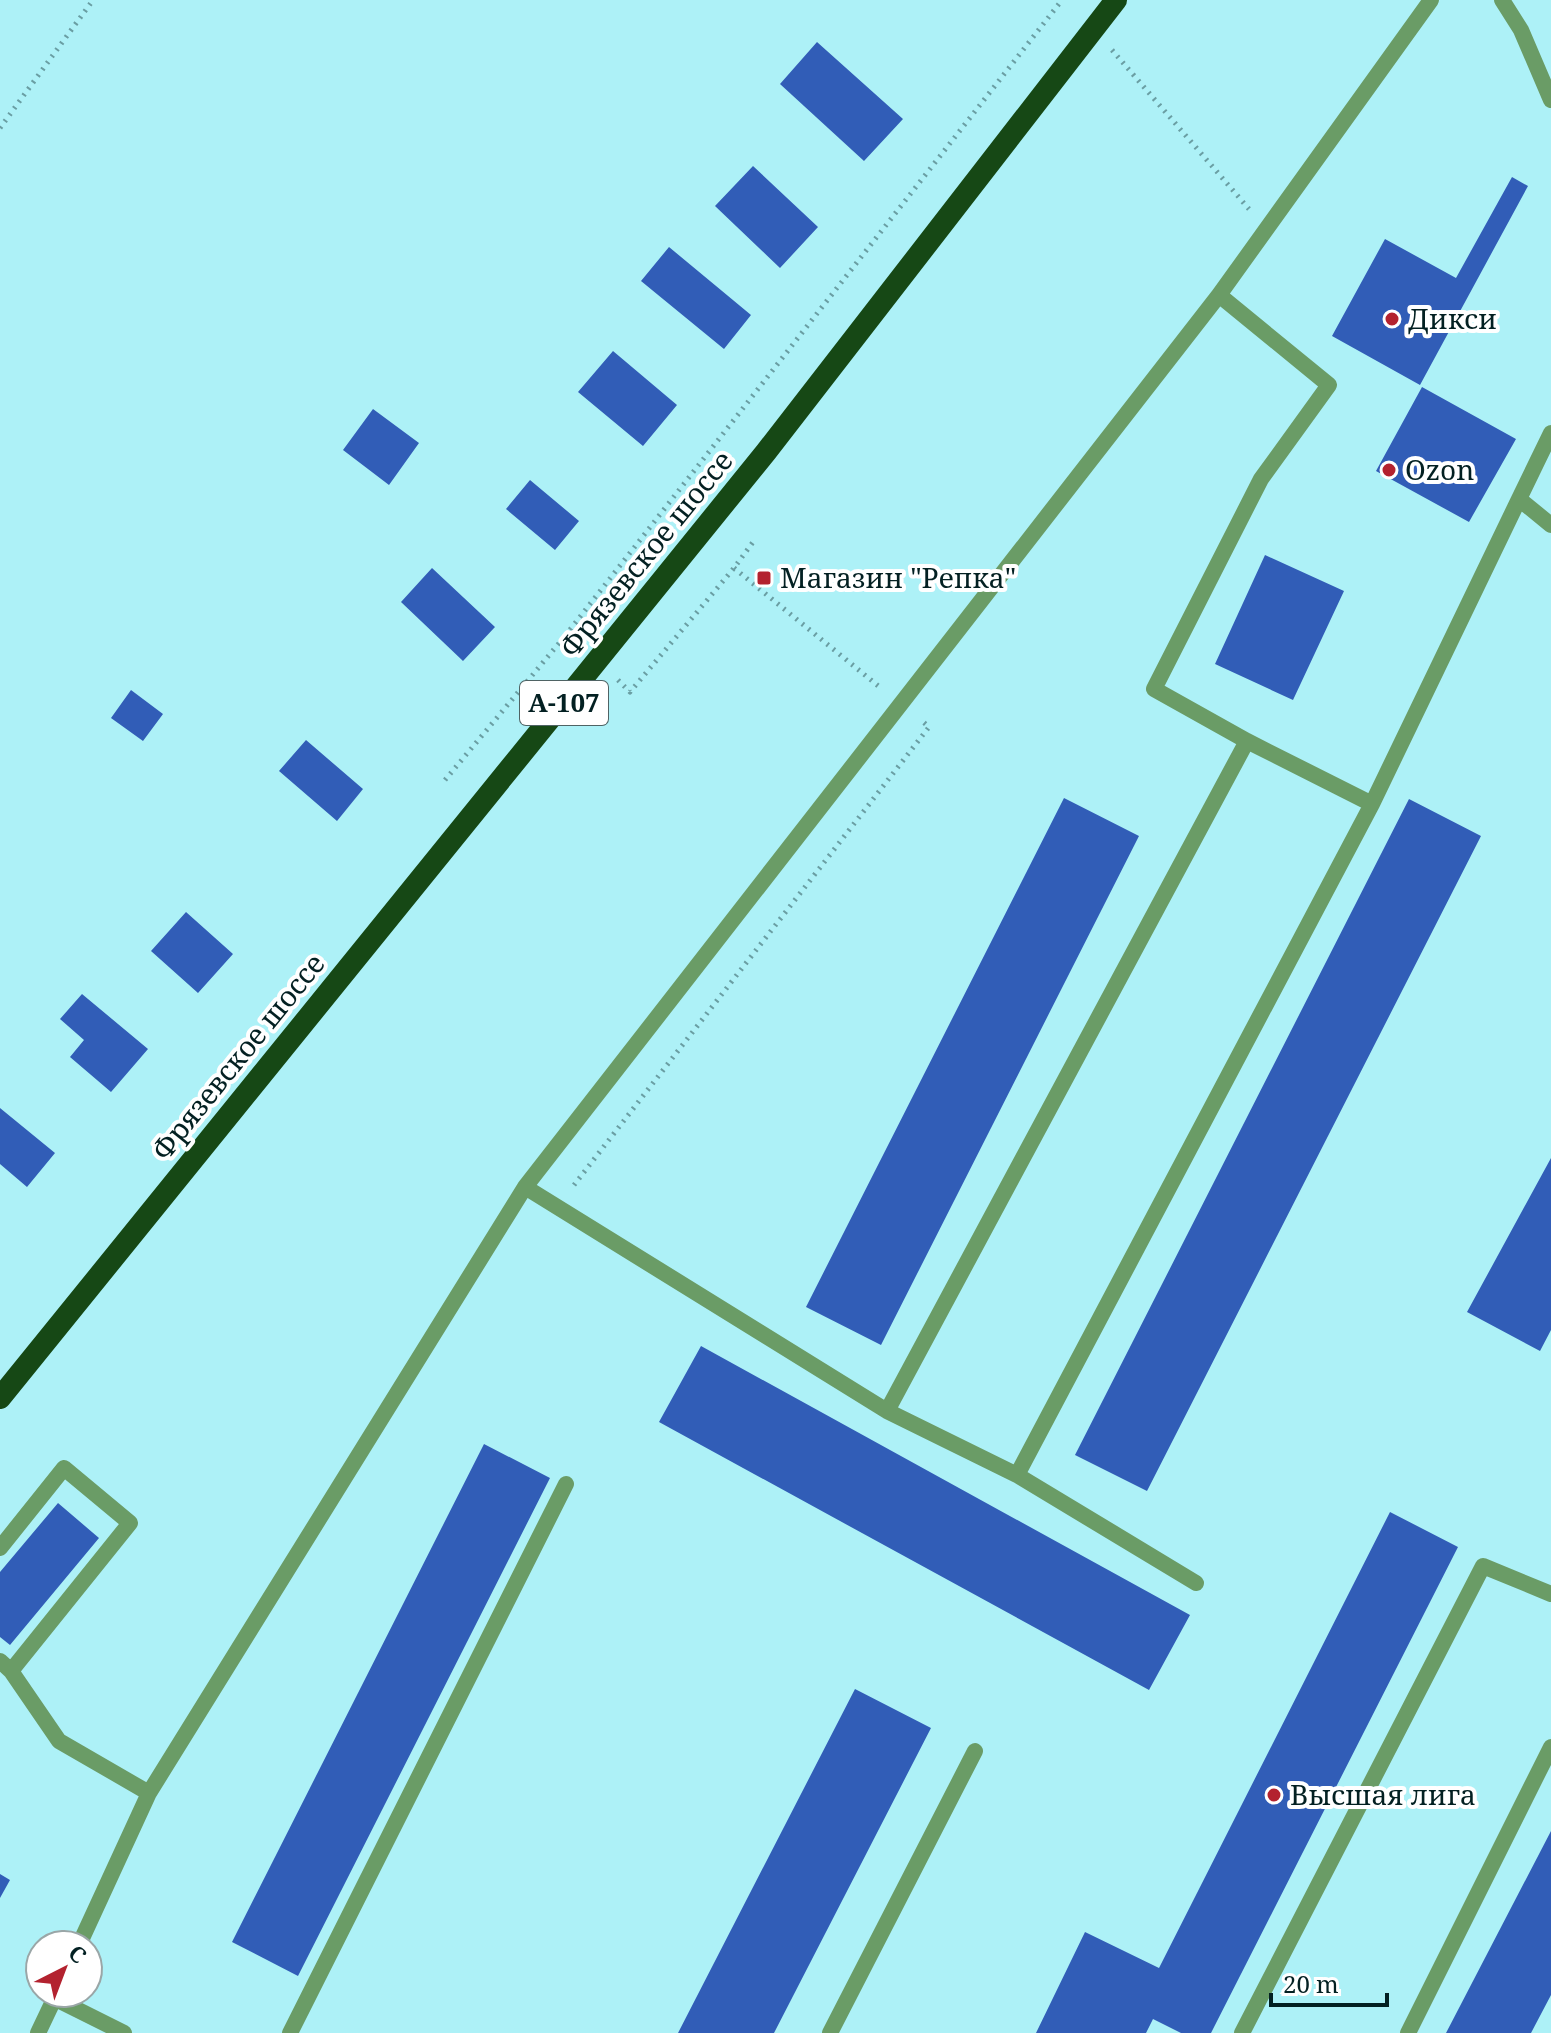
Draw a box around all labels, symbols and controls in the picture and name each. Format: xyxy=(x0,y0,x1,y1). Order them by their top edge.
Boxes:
place label: Дикси xyxy=(1408,299,1497,337)
marker: Дикси xyxy=(1383,310,1401,328)
street label: Фрязевское шоссе xyxy=(550,442,740,665)
place label: Ozon xyxy=(1405,450,1474,488)
marker: Ozon xyxy=(1380,461,1398,479)
place label: Магазин "Репка" xyxy=(780,558,1016,596)
marker: Магазин "Репка" xyxy=(755,569,773,587)
road number: А-107 xyxy=(520,681,608,725)
street label: Фрязевское шоссе xyxy=(142,945,332,1168)
place label: Высшая лига xyxy=(1290,1775,1476,1813)
marker: Высшая лига xyxy=(1265,1786,1283,1804)
north arrow xyxy=(24,1929,104,2009)
text: С xyxy=(63,1937,93,1969)
scale bar xyxy=(1271,1957,1387,2007)
text: 20 m xyxy=(1283,1967,1339,2000)

